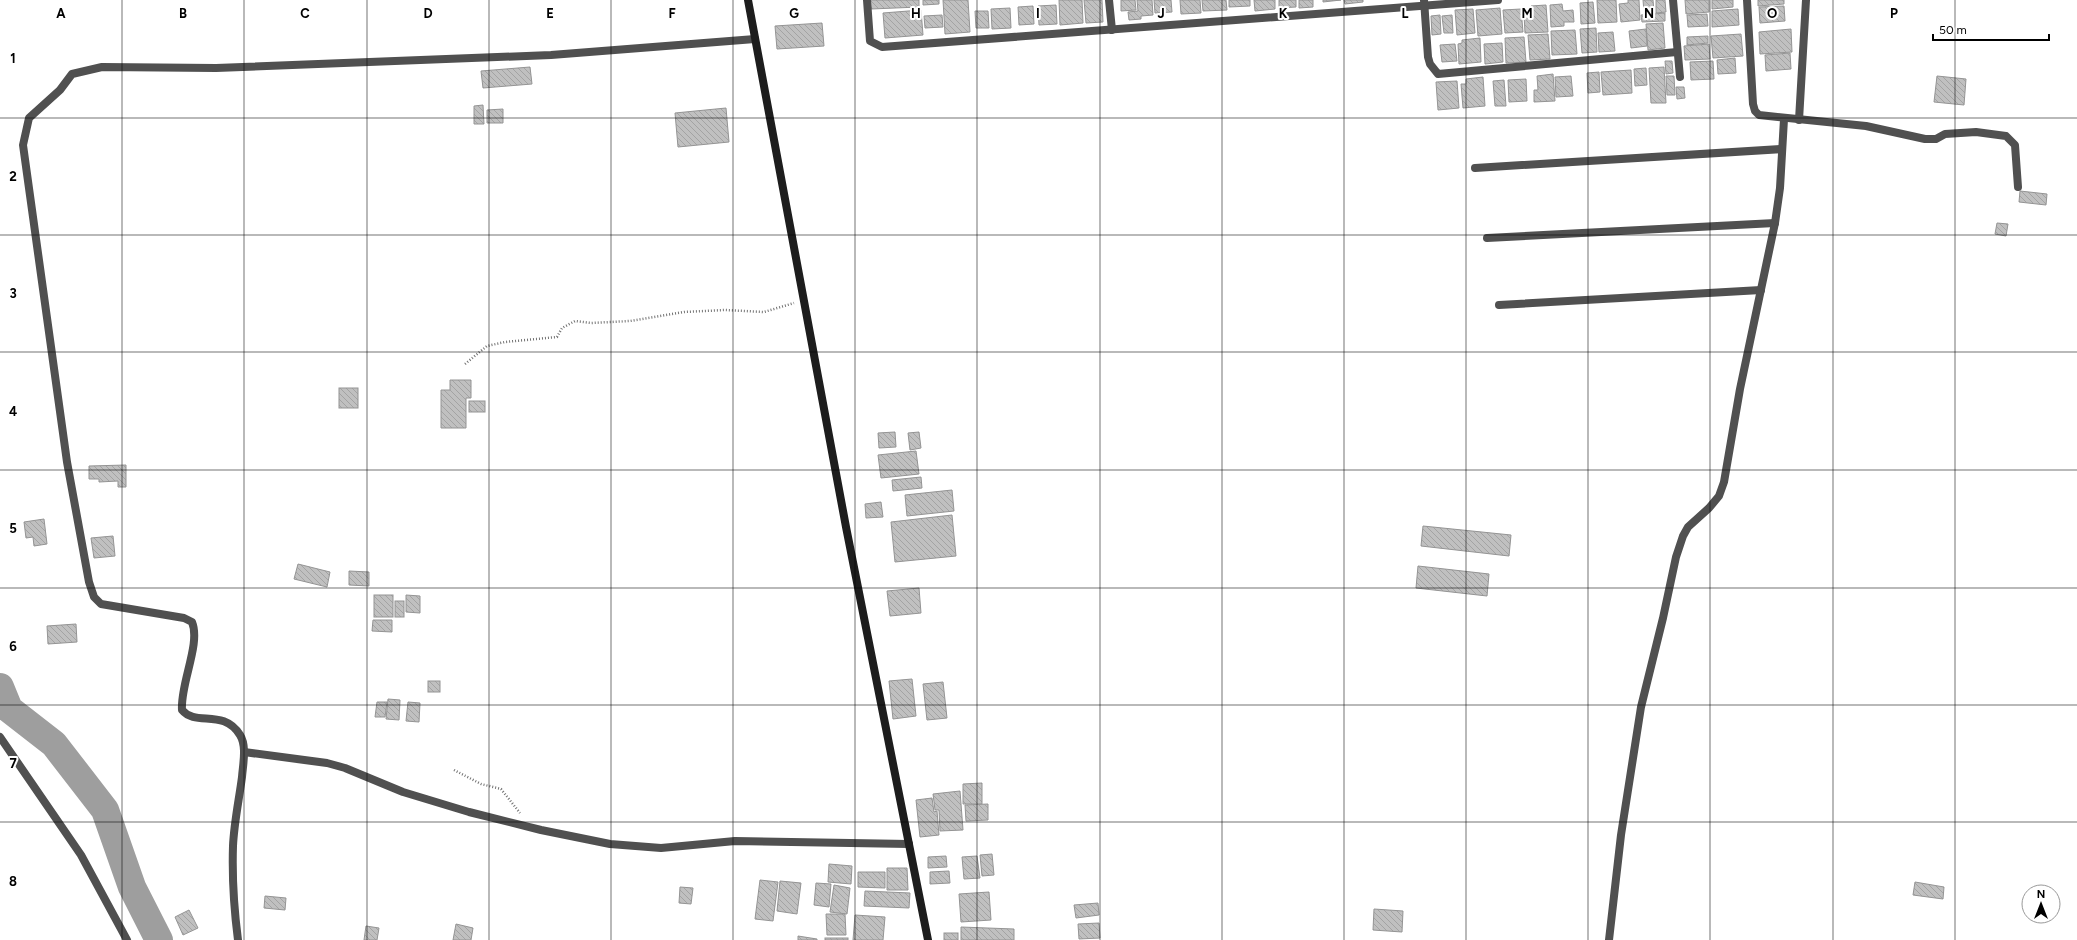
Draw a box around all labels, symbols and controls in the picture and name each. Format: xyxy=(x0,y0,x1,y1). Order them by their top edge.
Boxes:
text: A xyxy=(56,6,66,21)
text: B xyxy=(179,6,187,21)
text: C xyxy=(300,6,310,21)
text: D xyxy=(423,6,433,21)
text: E xyxy=(546,6,554,21)
text: F xyxy=(668,6,676,21)
text: G xyxy=(789,6,799,21)
text: H xyxy=(911,6,921,21)
text: I xyxy=(1036,6,1040,21)
text: J xyxy=(1157,6,1165,21)
text: K xyxy=(1279,6,1288,21)
text: L xyxy=(1402,6,1409,21)
text: M xyxy=(1521,6,1533,21)
text: N xyxy=(1644,6,1654,21)
text: O xyxy=(1767,6,1777,21)
text: P xyxy=(1890,6,1898,21)
scale bar xyxy=(1933,16,2049,42)
text: 50 m xyxy=(1939,23,1967,37)
text: 1 xyxy=(10,51,16,66)
text: 2 xyxy=(9,169,17,184)
text: 3 xyxy=(9,286,17,301)
text: 4 xyxy=(9,404,17,419)
text: 5 xyxy=(9,521,17,536)
text: 6 xyxy=(9,639,17,654)
text: 7 xyxy=(9,756,17,771)
text: 8 xyxy=(9,874,17,889)
north arrow xyxy=(2021,884,2061,924)
text: N xyxy=(2037,888,2045,901)

